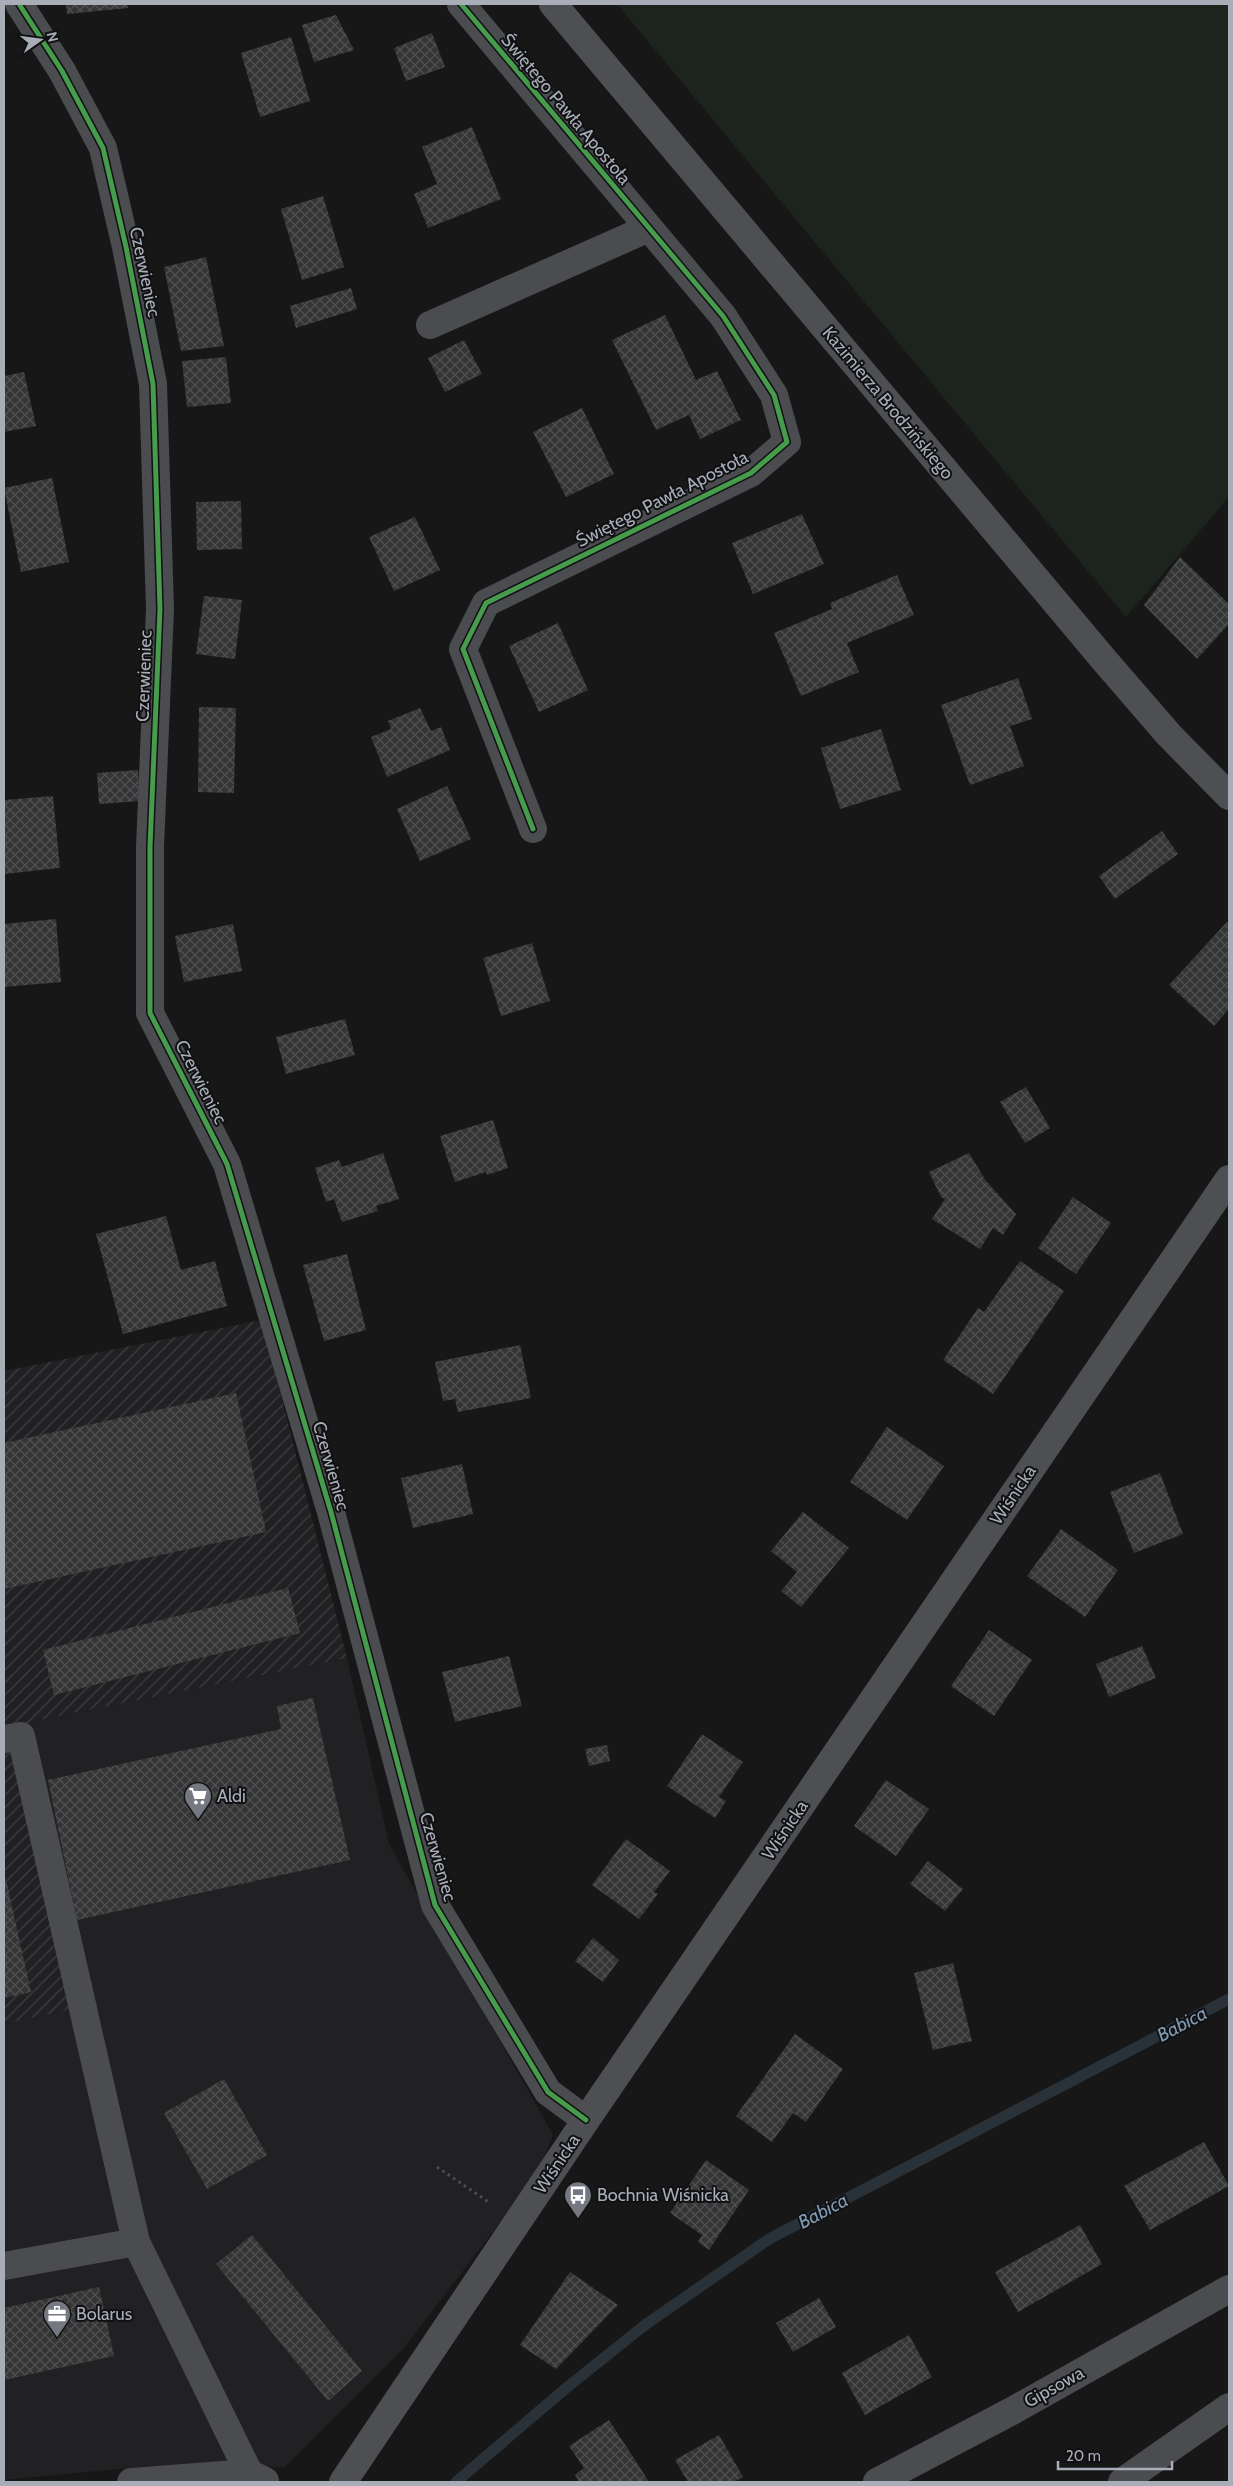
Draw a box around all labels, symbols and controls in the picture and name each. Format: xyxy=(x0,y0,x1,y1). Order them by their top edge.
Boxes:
north arrow xyxy=(15,15,65,65)
street label: Świętego Pawła Apostoła xyxy=(496,29,636,189)
text: N xyxy=(43,30,63,44)
street label: Czerwieniec xyxy=(125,225,165,319)
street label: Kazimierza Brodzińskiego xyxy=(818,322,958,484)
street label: Świętego Pawła Apostoła xyxy=(572,446,752,552)
street label: Czerwieniec xyxy=(131,630,157,722)
street label: Czerwieniec xyxy=(170,1036,232,1128)
street label: Czerwieniec xyxy=(308,1419,354,1513)
street label: Wiśnicka xyxy=(985,1461,1041,1529)
supermarket icon: Aldi xyxy=(183,1781,213,1820)
place label: Aldi xyxy=(217,1785,246,1807)
street label: Wiśnicka xyxy=(757,1796,813,1864)
street label: Czerwieniec xyxy=(415,1810,461,1904)
water label: Babica xyxy=(1153,2001,1211,2047)
street label: Wiśnicka xyxy=(529,2130,585,2198)
bus stop icon: Bochnia Wiśnicka xyxy=(563,2180,593,2219)
place label: Bochnia Wiśnicka xyxy=(597,2184,729,2206)
water label: Babica xyxy=(794,2188,852,2234)
office icon: Bolarus xyxy=(42,2299,72,2338)
place label: Bolarus xyxy=(76,2303,132,2325)
street label: Gipsowa xyxy=(1020,2362,1088,2412)
scale bar xyxy=(1058,2438,1172,2470)
text: 20 m xyxy=(1066,2447,1101,2465)

